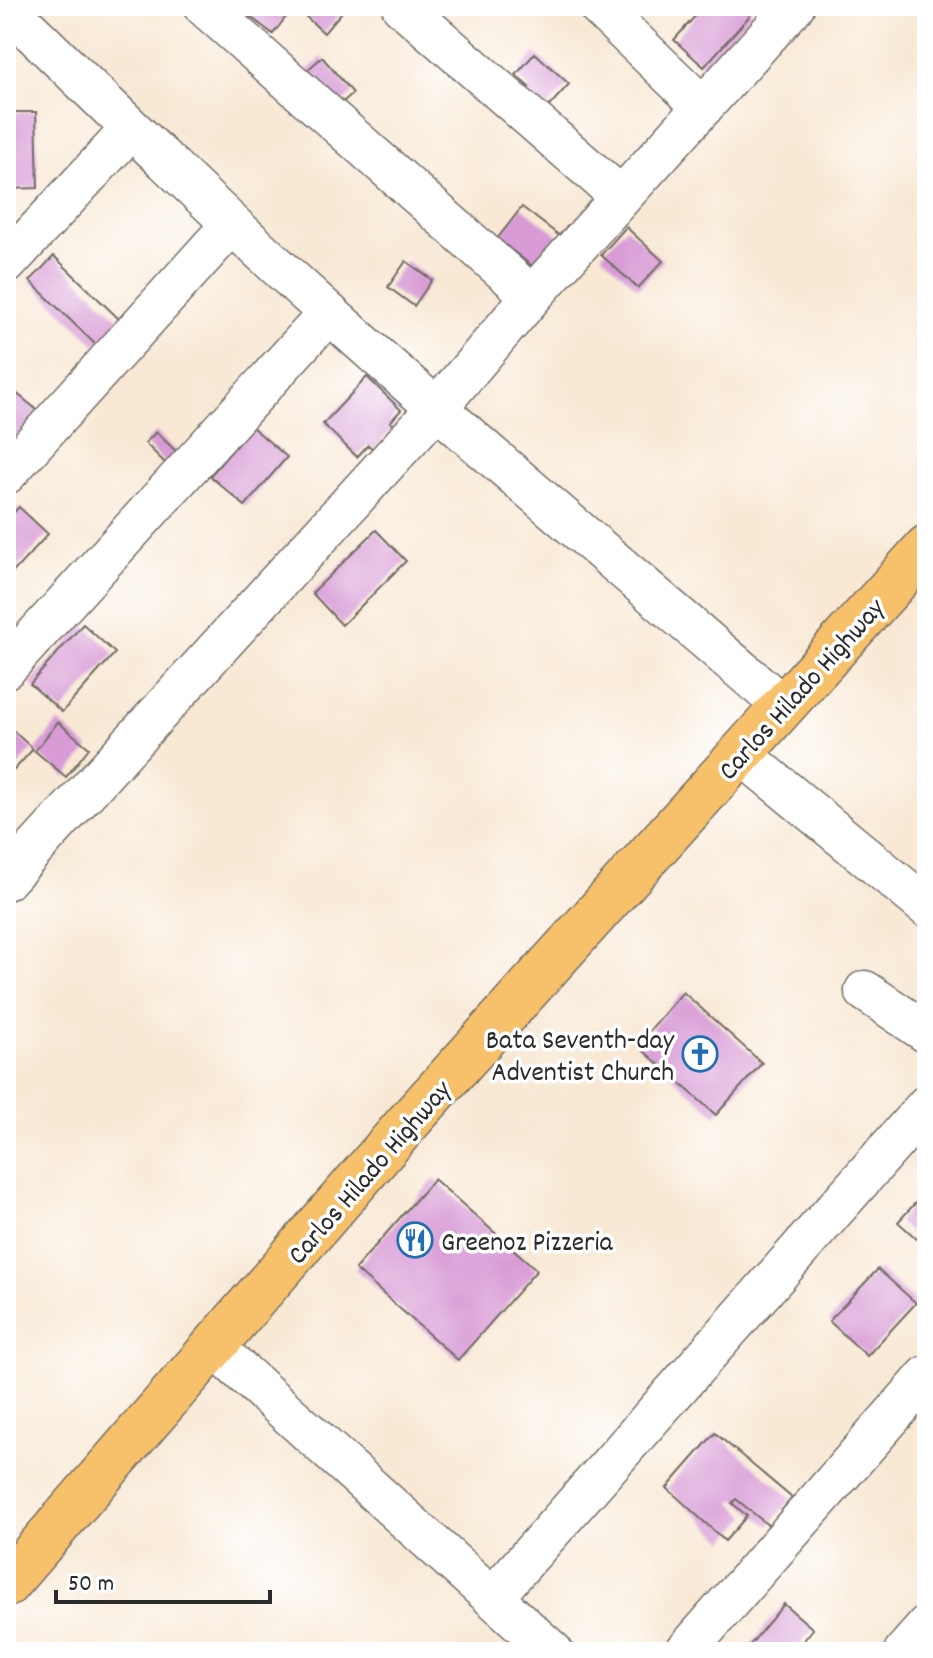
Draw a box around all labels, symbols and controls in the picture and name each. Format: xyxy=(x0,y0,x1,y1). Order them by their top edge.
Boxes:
street label: Carlos Hilado Highway xyxy=(711,591,897,791)
place label: Bata Seventh-day Adventist Church xyxy=(486,1023,675,1095)
church icon: Bata Seventh-day Adventist Church xyxy=(681,1035,719,1073)
street label: Carlos Hilado Highway xyxy=(280,1073,464,1275)
restaurant icon: Greenoz Pizzeria xyxy=(396,1221,434,1259)
place label: Greenoz Pizzeria xyxy=(441,1225,614,1265)
scale bar xyxy=(56,1554,270,1604)
text: 50 m xyxy=(68,1568,114,1602)

